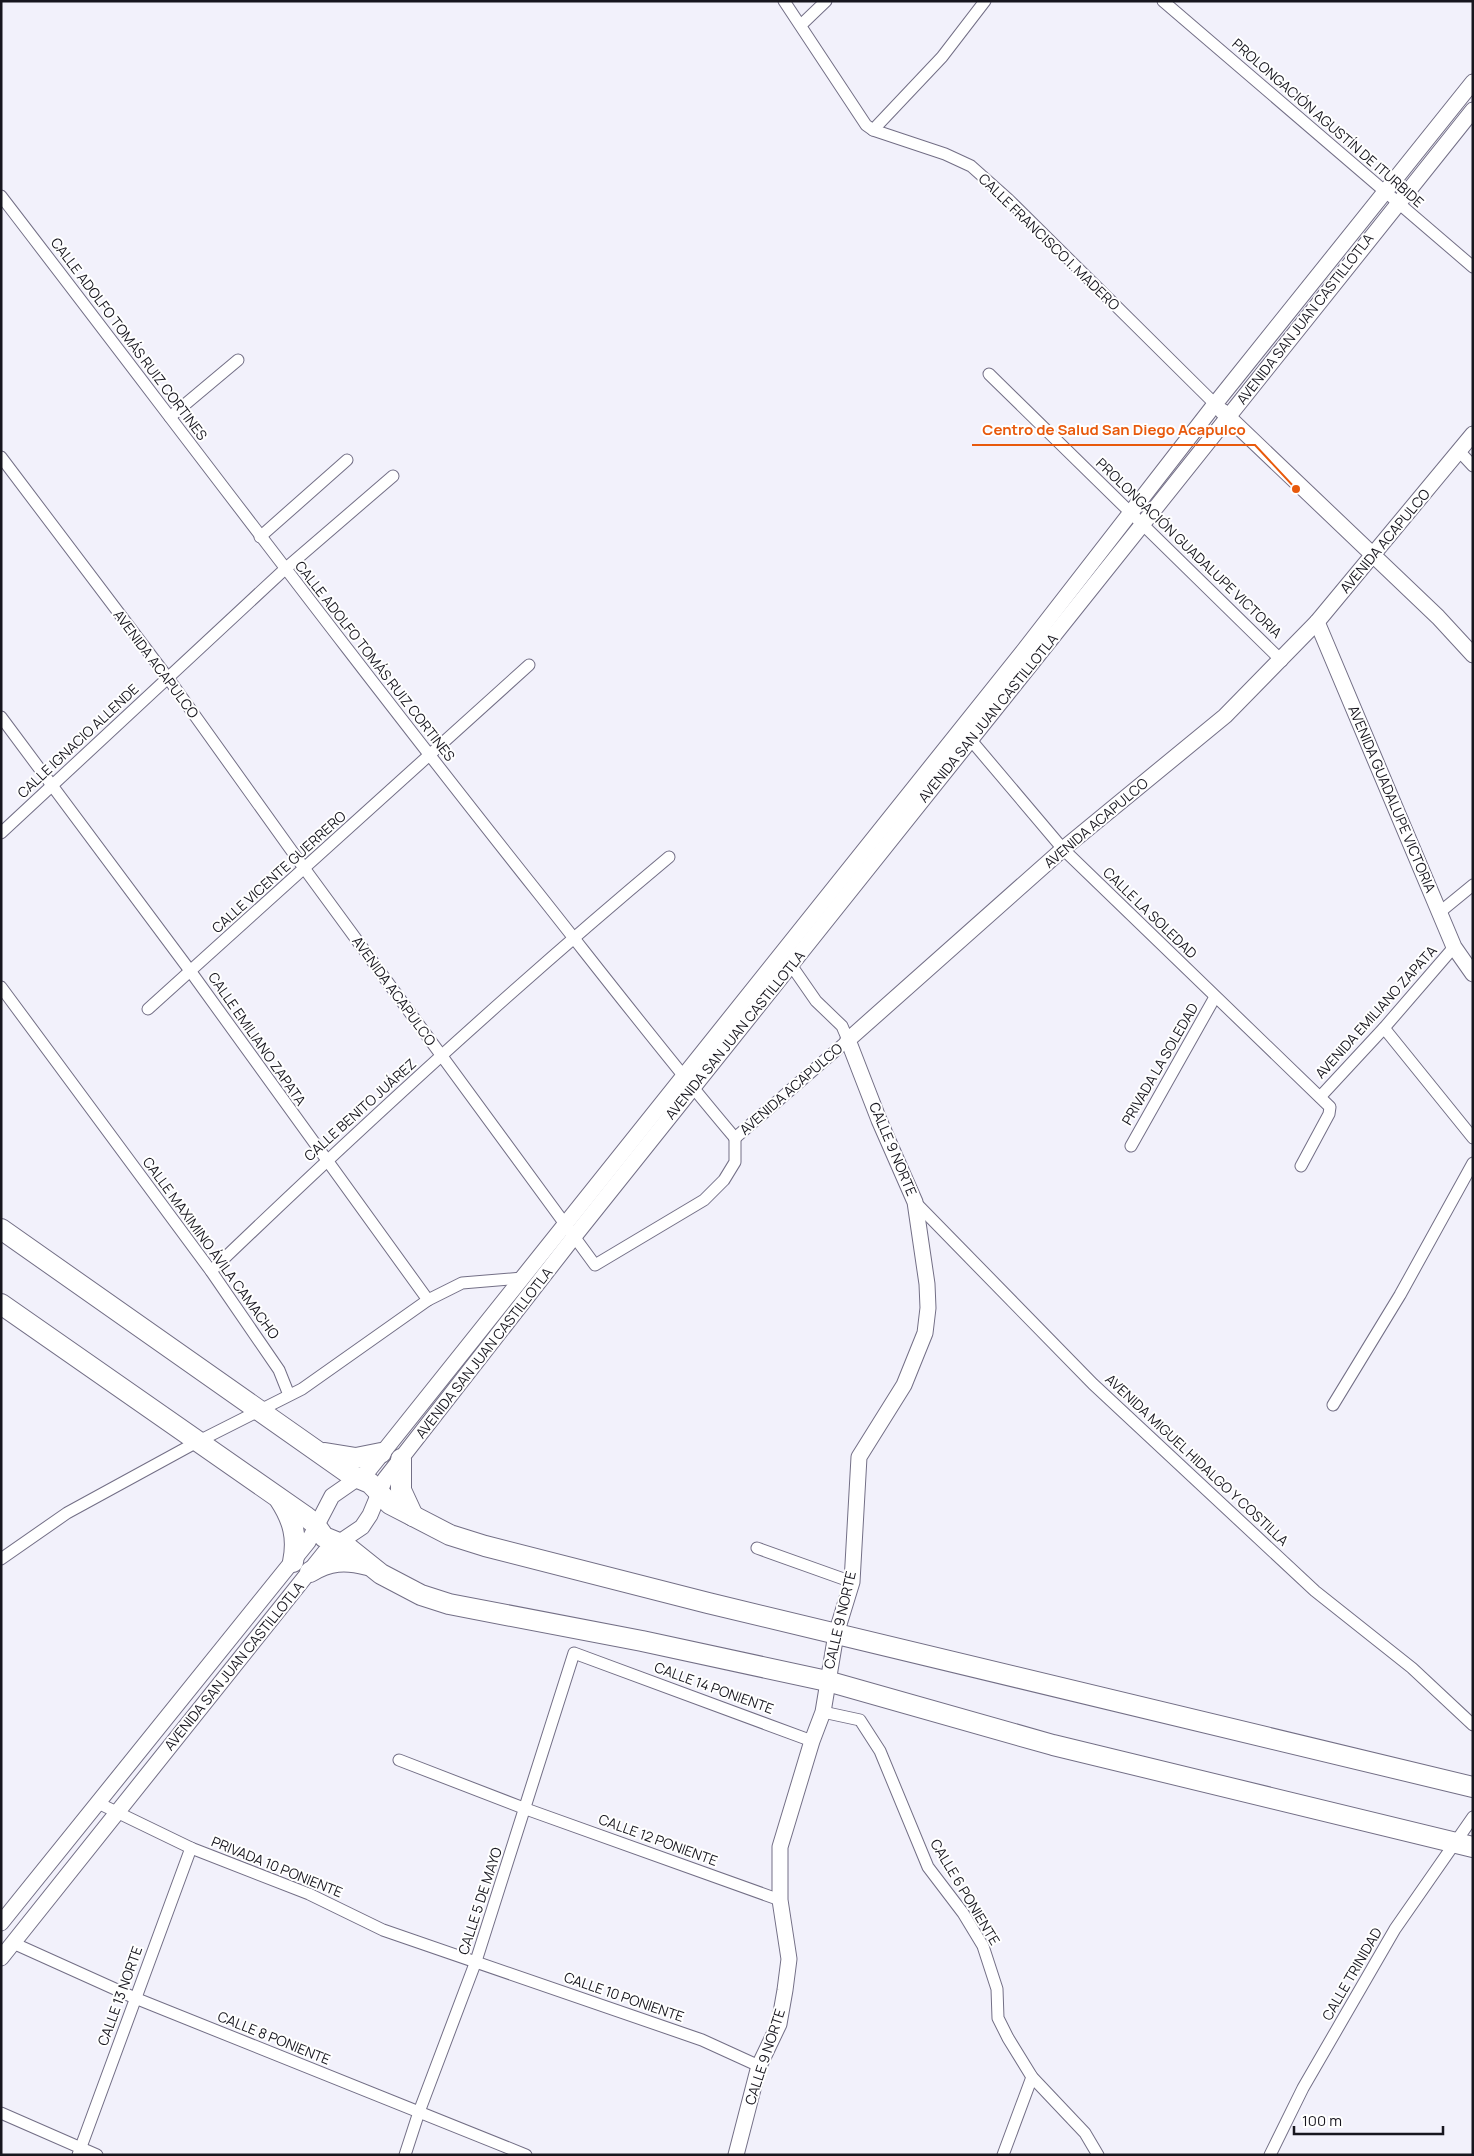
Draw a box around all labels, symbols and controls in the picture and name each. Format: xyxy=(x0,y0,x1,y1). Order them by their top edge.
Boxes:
street label: PROLONGACIÓN AGUSTÍN DE ITURBIDE xyxy=(1228,34,1428,211)
street label: CALLE FRANCISCO I. MADERO xyxy=(975,169,1124,314)
street label: AVENIDA SAN JUAN CASTILLOTLA xyxy=(1232,229,1377,408)
street label: CALLE ADOLFO TOMÁS RUIZ CORTINES xyxy=(47,233,212,444)
callout: Centro de Salud San Diego Acapulco xyxy=(972,415,1255,445)
text: Centro de Salud San Diego Acapulco xyxy=(982,419,1246,440)
street label: PROLONGACIÓN GUADALUPE VICTORIA xyxy=(1092,453,1286,642)
street label: AVENIDA ACAPULCO xyxy=(1335,484,1434,597)
street label: CALLE ADOLFO TOMÁS RUIZ CORTINES xyxy=(291,557,460,765)
street label: AVENIDA ACAPULCO xyxy=(109,606,203,722)
street label: AVENIDA SAN JUAN CASTILLOTLA xyxy=(914,629,1062,806)
street label: CALLE IGNACIO ALLENDE xyxy=(13,679,142,802)
street label: AVENIDA GUADALUPE VICTORIA xyxy=(1344,702,1441,895)
street label: AVENIDA ACAPULCO xyxy=(1039,773,1152,872)
street label: CALLE VICENTE GUERRERO xyxy=(208,806,350,937)
street label: CALLE LA SOLEDAD xyxy=(1099,863,1201,962)
street label: AVENIDA ACAPULCO xyxy=(348,932,441,1049)
street label: AVENIDA EMILIANO ZAPATA xyxy=(1311,941,1441,1082)
street label: AVENIDA SAN JUAN CASTILLOTLA xyxy=(661,946,809,1123)
street label: CALLE EMILIANO ZAPATA xyxy=(204,968,311,1109)
street label: PRIVADA LA SOLEDAD xyxy=(1117,999,1202,1128)
street label: AVENIDA ACAPULCO xyxy=(735,1039,846,1139)
street label: CALLE BENITO JUÁREZ xyxy=(300,1054,420,1165)
street label: CALLE 9 NORTE xyxy=(865,1099,922,1199)
street label: CALLE MAXIMINO ÁVILA CAMACHO xyxy=(139,1153,284,1343)
street label: AVENIDA SAN JUAN CASTILLOTLA xyxy=(411,1263,556,1442)
street label: AVENIDA MIGUEL HIDALGO Y COSTILLA xyxy=(1102,1369,1293,1550)
street label: CALLE 9 NORTE xyxy=(819,1569,860,1671)
street label: AVENIDA SAN JUAN CASTILLOTLA xyxy=(160,1577,308,1754)
street label: CALLE 14 PONIENTE xyxy=(652,1657,776,1718)
street label: CALLE 12 PONIENTE xyxy=(596,1809,720,1870)
street label: PRIVADA 10 PONIENTE xyxy=(209,1832,346,1902)
street label: CALLE 6 PONIENTE xyxy=(926,1835,1005,1948)
street label: CALLE 5 DE MAYO xyxy=(453,1845,506,1957)
street label: CALLE TRINIDAD xyxy=(1317,1924,1386,2024)
street label: CALLE 13 NORTE xyxy=(93,1943,146,2048)
street label: CALLE 10 PONIENTE xyxy=(562,1967,687,2026)
street label: CALLE 8 PONIENTE xyxy=(215,2006,333,2069)
street label: CALLE 9 NORTE xyxy=(740,2006,789,2107)
scale bar xyxy=(1294,2104,1443,2136)
text: 100 m xyxy=(1302,2110,1342,2131)

